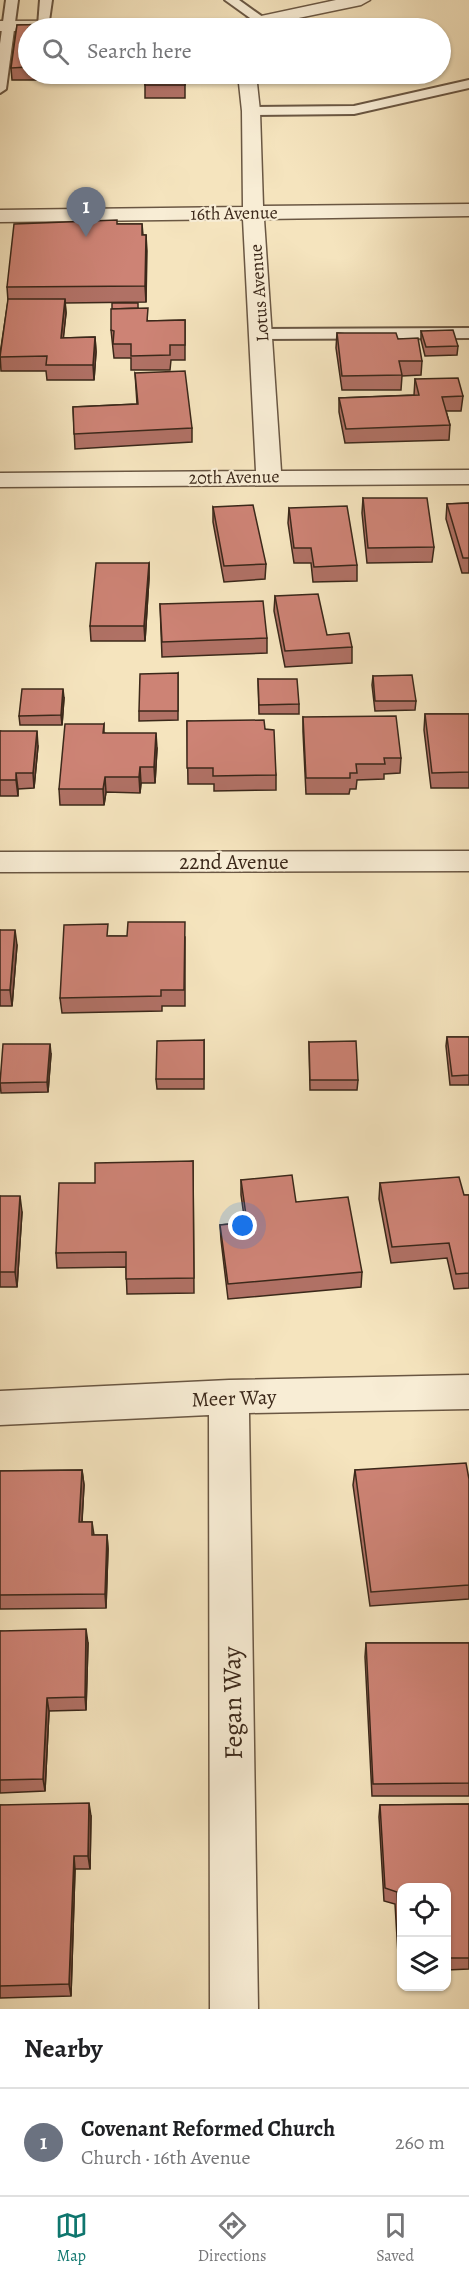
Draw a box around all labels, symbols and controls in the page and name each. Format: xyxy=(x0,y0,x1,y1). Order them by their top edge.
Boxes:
search box xyxy=(18,18,451,84)
icon: search xyxy=(39,35,72,68)
text: Search here xyxy=(87,36,192,66)
pin: 1 xyxy=(66,188,106,237)
street label: 16th Avenue xyxy=(190,200,278,226)
street label: Lotus Avenue xyxy=(244,243,274,343)
street label: 20th Avenue xyxy=(188,464,280,490)
street label: 22nd Avenue xyxy=(179,848,289,876)
your location xyxy=(228,1211,257,1240)
street label: Meer Way xyxy=(191,1383,278,1413)
street label: Fegan Way xyxy=(214,1646,251,1760)
map controls xyxy=(397,1883,451,1991)
button: locate xyxy=(397,1883,451,1937)
button: layers xyxy=(397,1937,451,1991)
text: Nearby xyxy=(24,2031,103,2066)
text: Covenant Reformed Church xyxy=(81,2114,335,2144)
text: 1 xyxy=(40,2129,47,2156)
text: 260 m xyxy=(395,2129,445,2156)
text: Church · 16th Avenue xyxy=(81,2144,250,2171)
tab: Map xyxy=(55,2209,88,2267)
tab: Directions xyxy=(198,2209,266,2267)
tab: Saved xyxy=(376,2209,414,2267)

